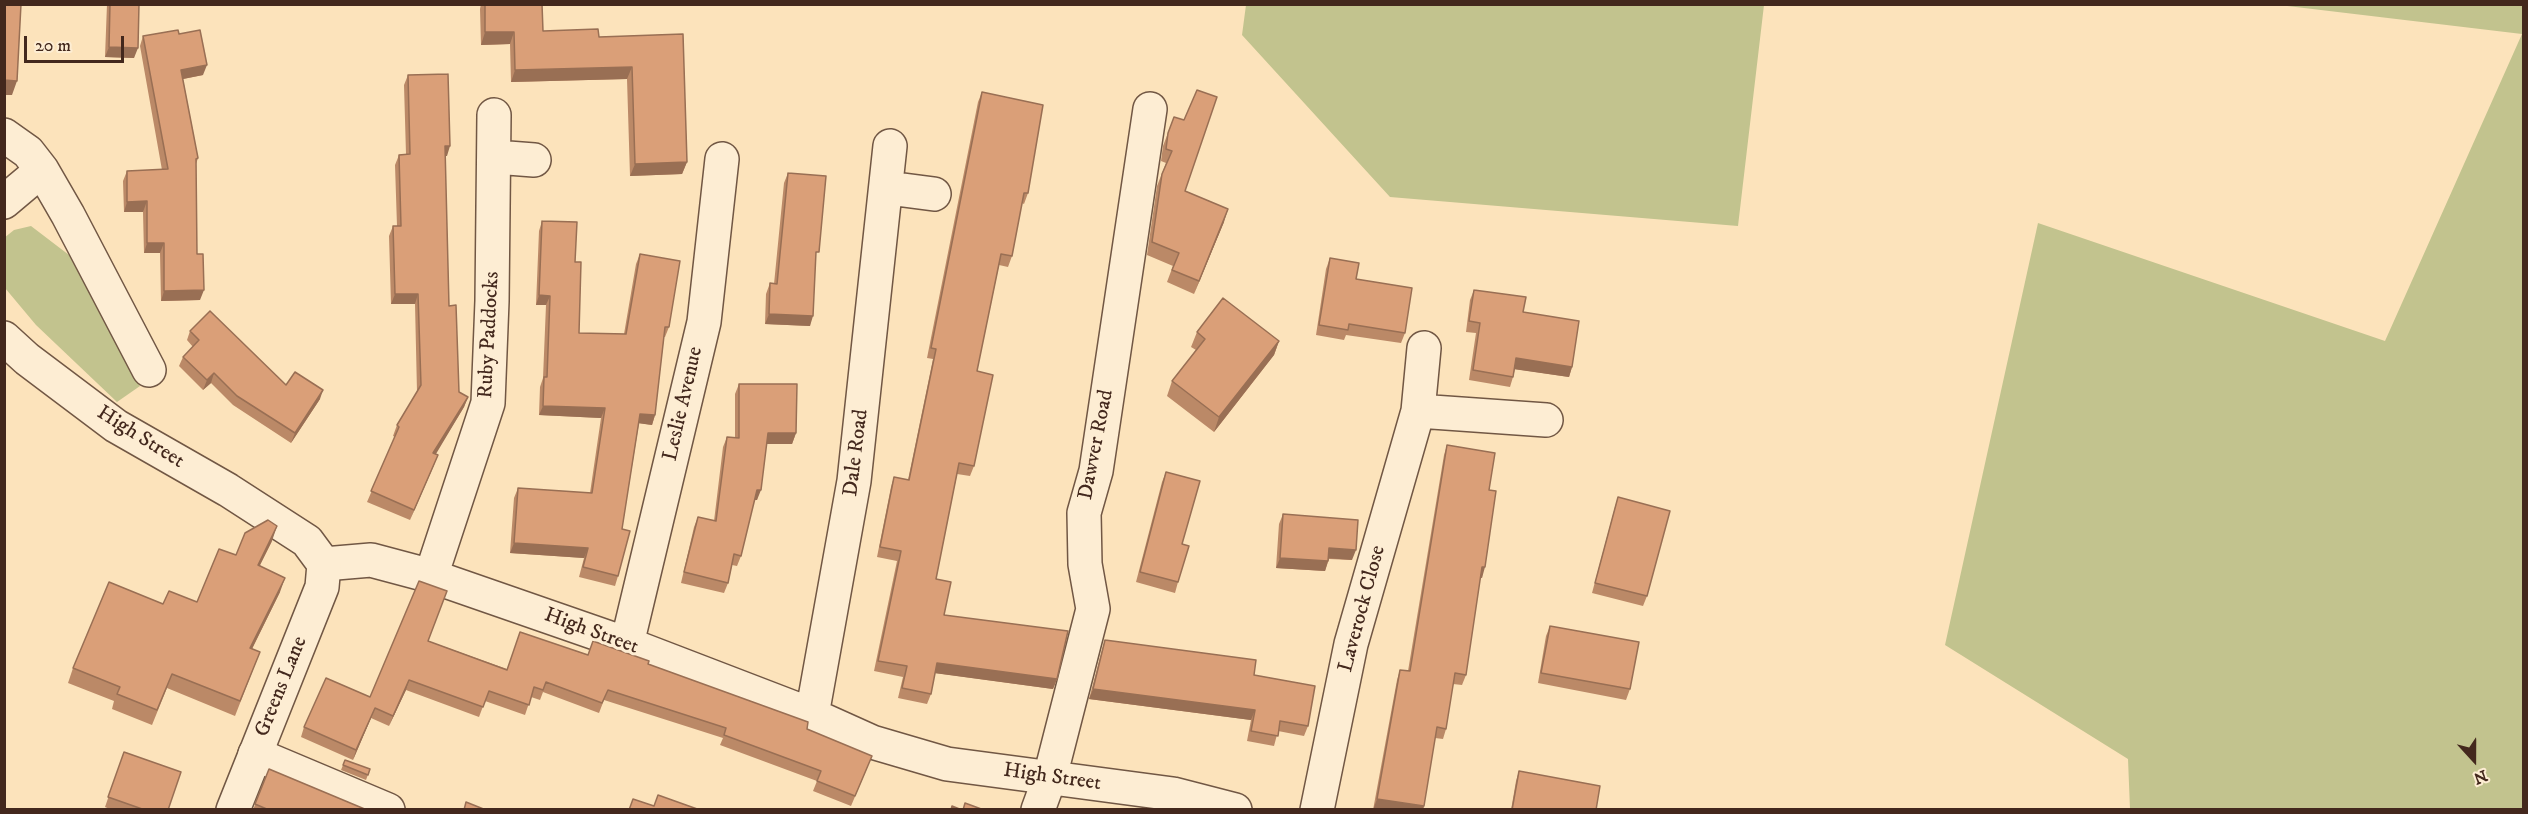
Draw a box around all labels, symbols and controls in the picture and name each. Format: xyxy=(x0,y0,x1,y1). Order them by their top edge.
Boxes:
scale bar xyxy=(27,24,128,62)
text: 20 m xyxy=(35,35,71,57)
street label: Ruby Paddocks xyxy=(474,271,506,399)
street label: Leslie Avenue xyxy=(659,345,709,463)
street label: Dawver Road xyxy=(1074,388,1120,502)
street label: High Street xyxy=(92,401,188,475)
street label: Dale Road xyxy=(839,408,875,498)
street label: Laverock Close xyxy=(1334,543,1392,675)
street label: High Street xyxy=(540,603,642,661)
street label: Greens Lane xyxy=(250,633,314,741)
north arrow xyxy=(2444,730,2504,790)
street label: High Street xyxy=(1001,759,1103,797)
text: N xyxy=(2471,765,2490,788)

